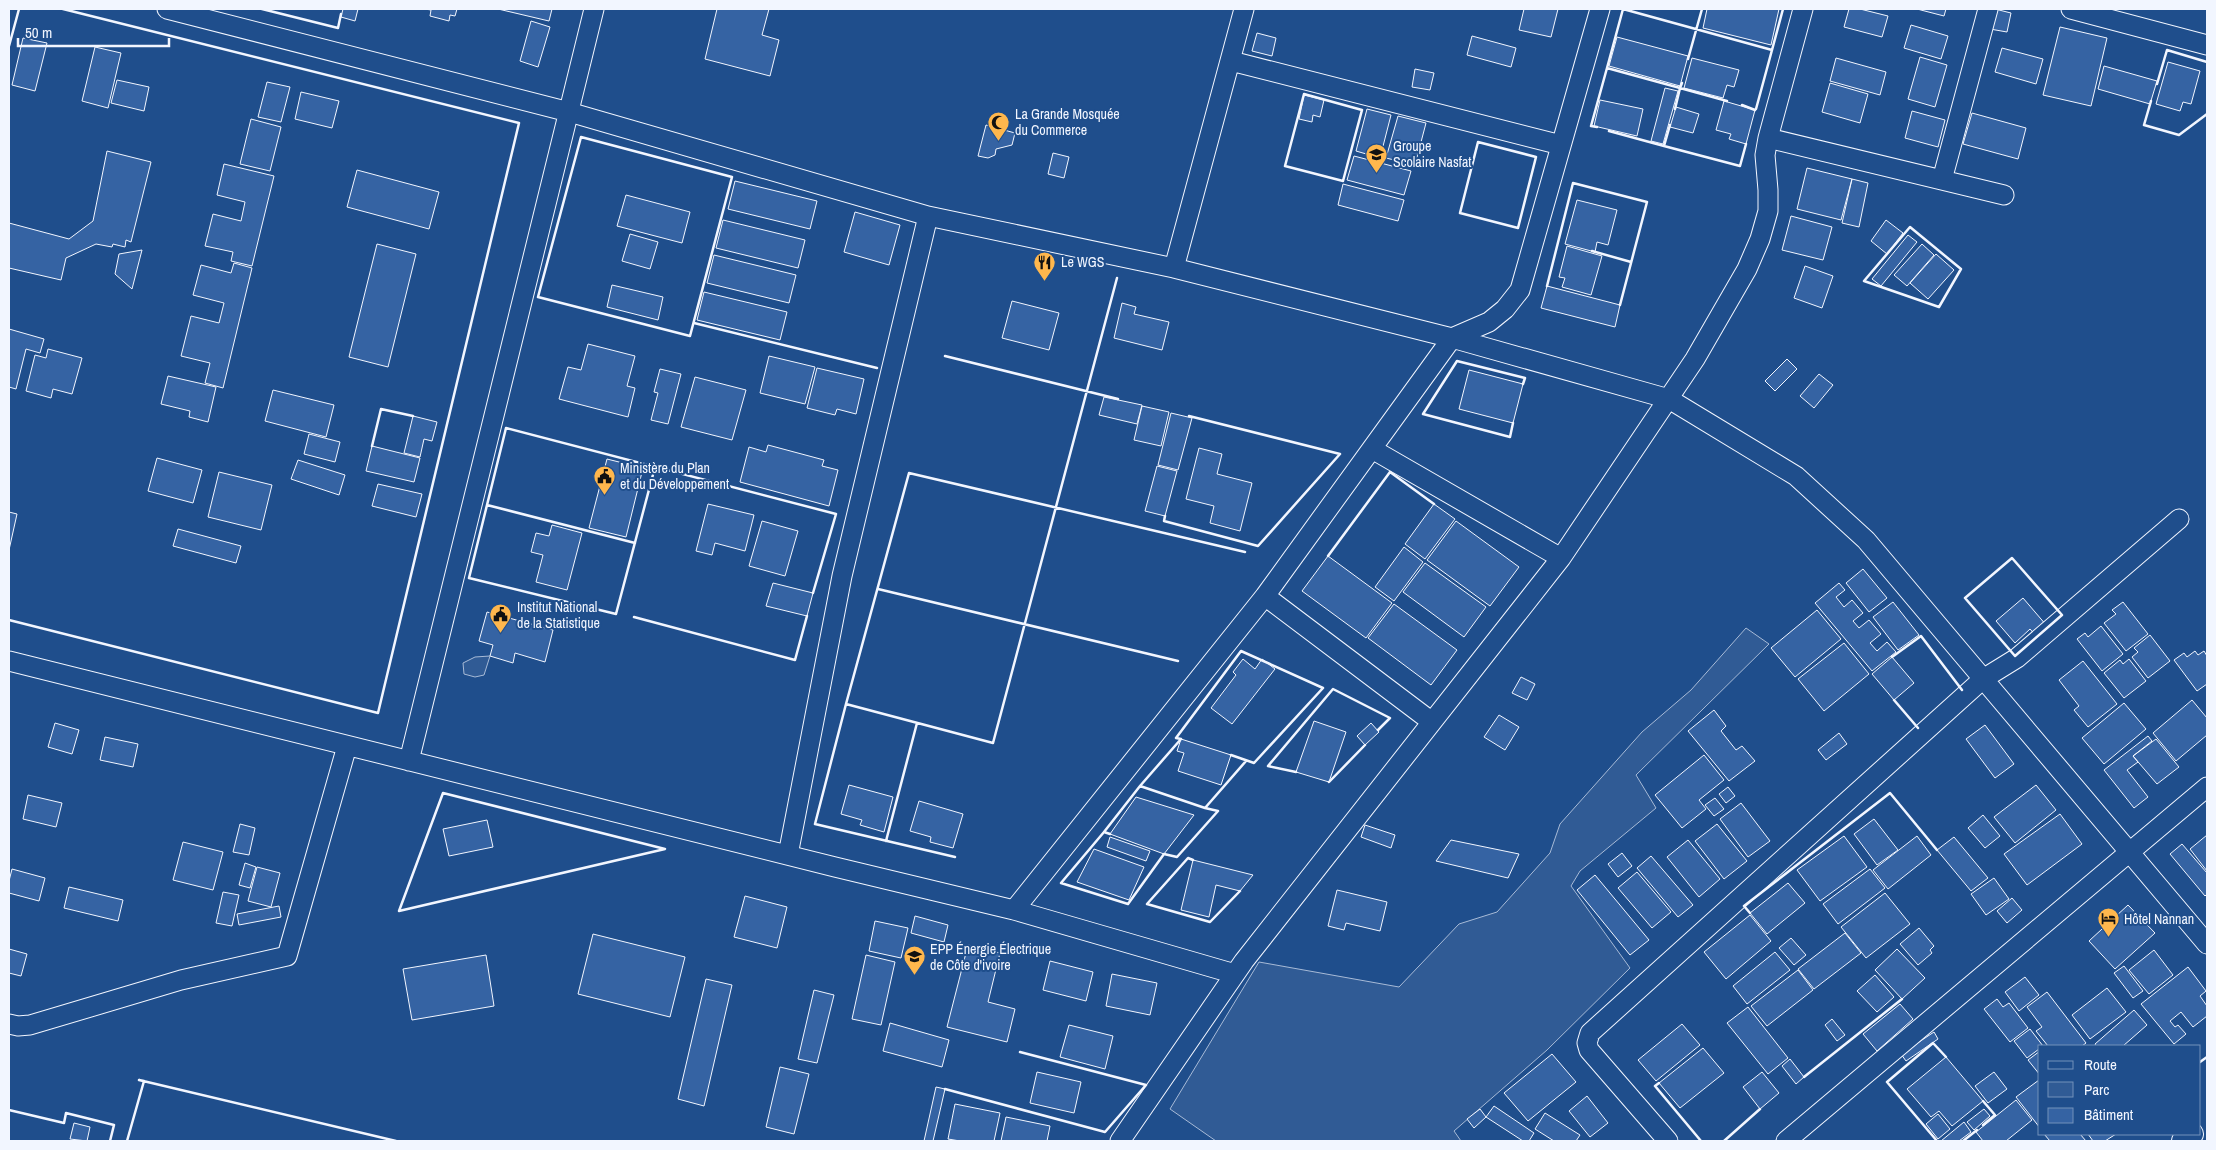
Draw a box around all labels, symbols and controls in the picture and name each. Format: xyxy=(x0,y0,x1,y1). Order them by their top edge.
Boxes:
scale bar xyxy=(18,15,169,47)
text: 50 m xyxy=(25,22,52,43)
place label: La Grande Mosquée du Commerce xyxy=(1015,105,1120,139)
mosque icon: La Grande Mosquée du Commerce xyxy=(987,110,1011,141)
place label: Groupe Scolaire Nasfat xyxy=(1393,137,1471,171)
school or university icon: Groupe Scolaire Nasfat xyxy=(1365,142,1389,173)
restaurant icon: Le WGS xyxy=(1033,250,1057,281)
place label: Le WGS xyxy=(1061,253,1105,271)
place label: Ministère du Plan et du Développement xyxy=(620,459,729,493)
public building icon: Ministère du Plan et du Développement xyxy=(592,464,616,495)
place label: Institut National de la Statistique xyxy=(517,598,600,632)
public building icon: Institut National de la Statistique xyxy=(489,603,513,634)
hotel icon: Hôtel Nannan xyxy=(2096,907,2120,938)
place label: Hôtel Nannan xyxy=(2124,910,2194,928)
place label: EPP Énergie Électrique de Côte d'ivoire xyxy=(930,940,1051,974)
school or university icon: EPP Énergie Électrique de Côte d'ivoire xyxy=(902,945,926,976)
legend xyxy=(2038,1045,2201,1135)
text: Route xyxy=(2084,1054,2117,1075)
text: Parc xyxy=(2084,1079,2109,1100)
text: Bâtiment xyxy=(2084,1104,2134,1125)

